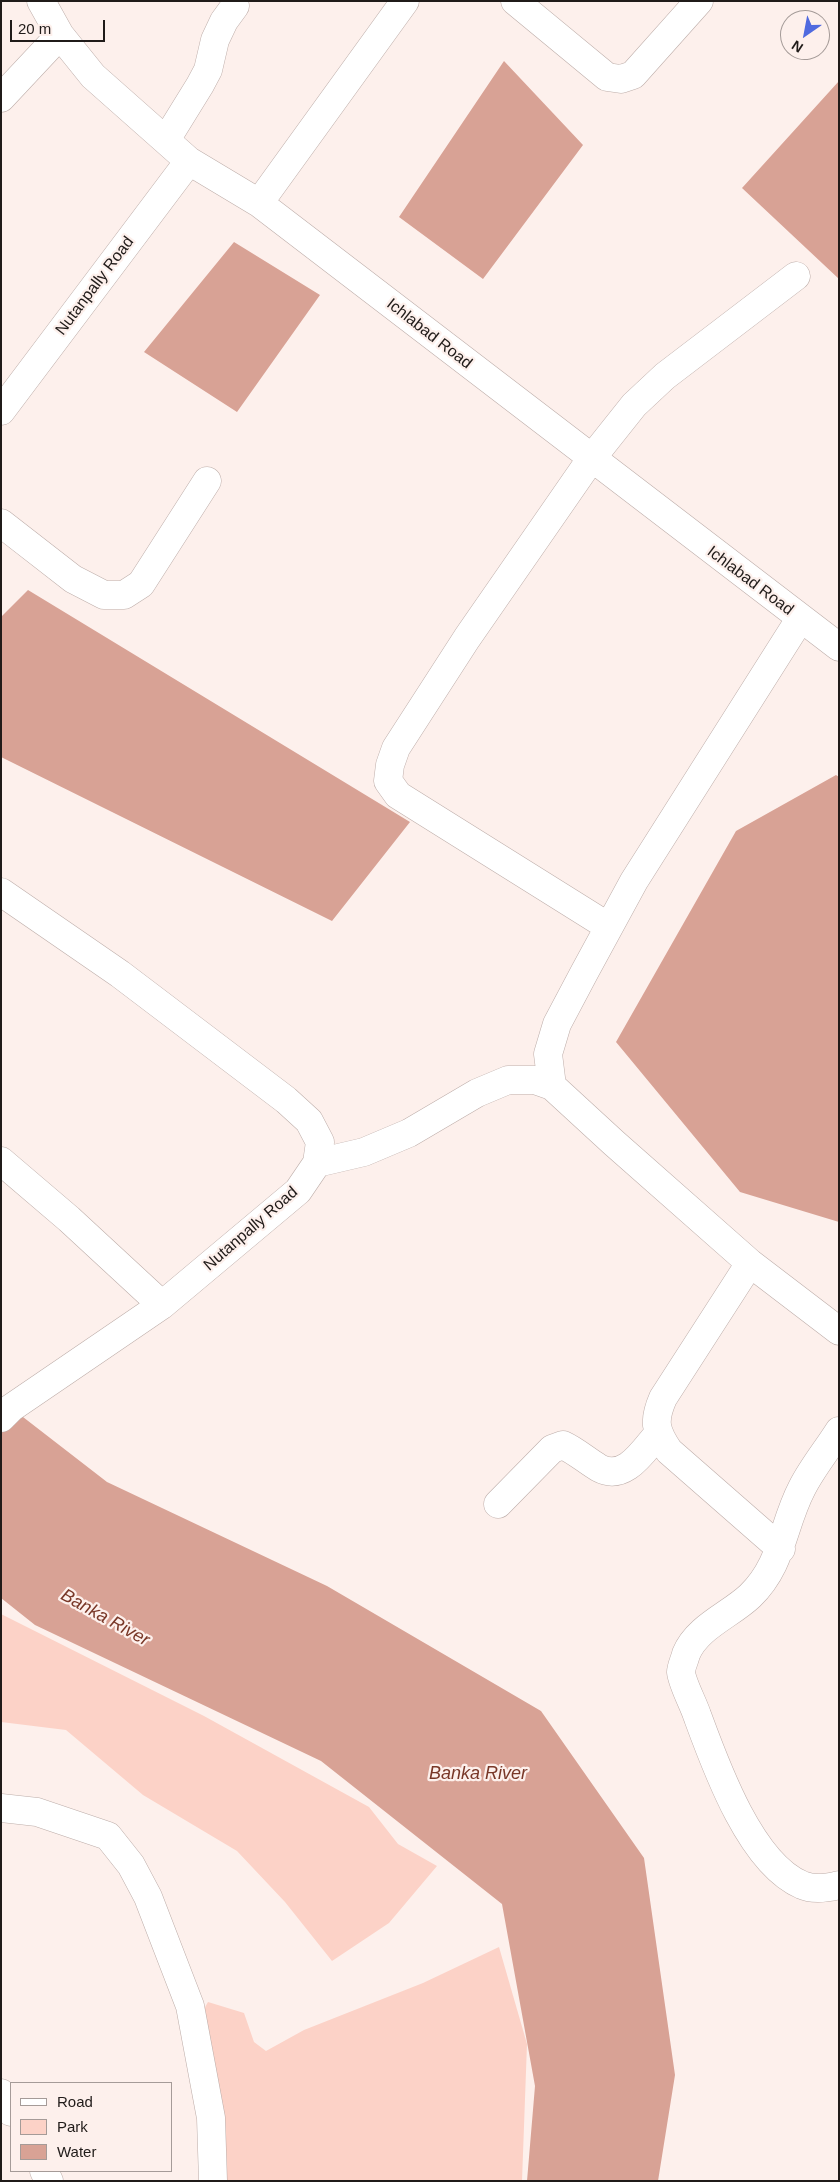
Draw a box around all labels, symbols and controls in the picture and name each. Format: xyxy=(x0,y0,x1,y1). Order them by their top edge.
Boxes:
scale bar xyxy=(12,10,108,42)
north arrow xyxy=(780,10,830,60)
text: 20 m xyxy=(18,20,51,37)
text: N xyxy=(789,37,806,56)
street label: Nutanpally Road xyxy=(52,233,138,339)
street label: Ichlabad Road xyxy=(382,295,476,373)
street label: Ichlabad Road xyxy=(703,542,797,620)
street label: Nutanpally Road xyxy=(200,1183,302,1275)
water label: Banka River xyxy=(57,1585,153,1651)
water label: Banka River xyxy=(429,1763,527,1785)
legend xyxy=(10,2082,172,2172)
text: Road xyxy=(57,2093,93,2110)
text: Park xyxy=(57,2118,88,2135)
text: Water xyxy=(57,2143,96,2160)

